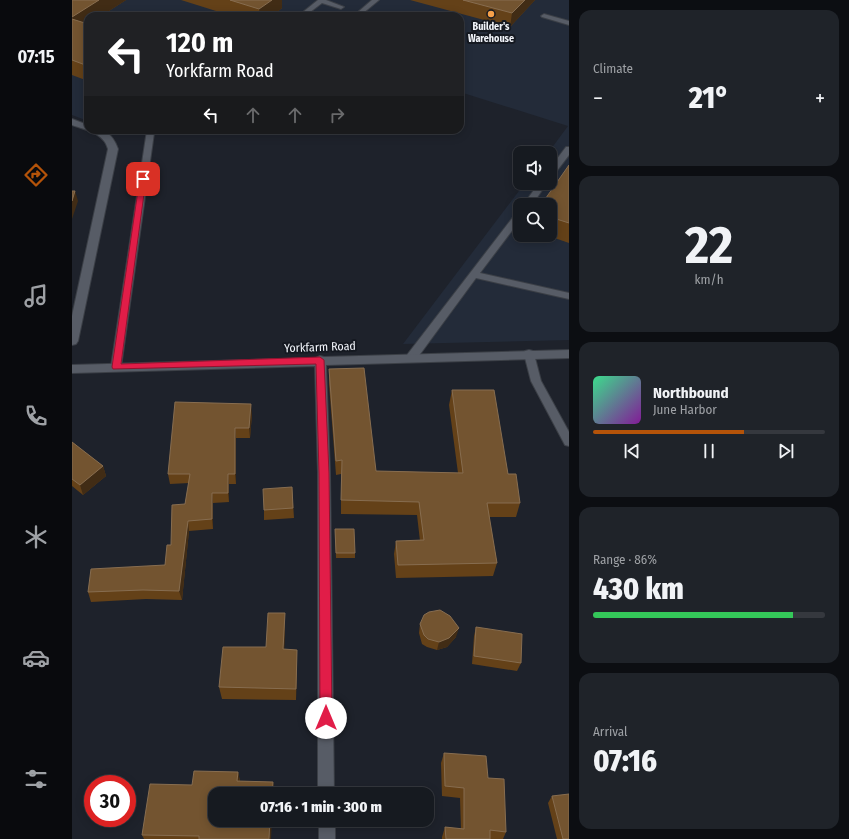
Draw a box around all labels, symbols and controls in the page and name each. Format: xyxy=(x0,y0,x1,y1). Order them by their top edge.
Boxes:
marker: Builder's Warehouse xyxy=(486,9,496,19)
place label: Builder's Warehouse xyxy=(468,21,514,45)
text: 120 m xyxy=(166,26,233,59)
icon: left xyxy=(100,28,152,80)
text: 07:15 xyxy=(17,46,55,68)
text: Yorkfarm Road xyxy=(166,60,274,82)
text: Climate xyxy=(593,61,633,76)
text: 21° xyxy=(689,80,729,116)
text: − xyxy=(593,85,603,112)
text: + xyxy=(815,85,825,112)
icon: left xyxy=(200,104,222,126)
icon: ahead xyxy=(242,104,264,126)
icon: ahead xyxy=(284,104,306,126)
icon: right xyxy=(326,104,348,126)
map controls xyxy=(513,146,557,242)
button: sound xyxy=(513,146,557,190)
icon: directions xyxy=(22,161,50,189)
pin xyxy=(126,162,160,196)
icon: arrive xyxy=(132,168,154,190)
button: search xyxy=(513,198,557,242)
text: 22 xyxy=(685,214,733,277)
text: km/h xyxy=(695,272,724,287)
icon: music xyxy=(22,282,50,310)
street label: Yorkfarm Road xyxy=(284,339,356,355)
text: Northbound xyxy=(653,384,729,402)
icon: phone xyxy=(22,402,50,430)
text: June Harbor xyxy=(653,402,717,417)
icon: previous xyxy=(621,440,643,462)
icon: pause xyxy=(698,440,720,462)
icon: next xyxy=(775,440,797,462)
icon: climate xyxy=(22,523,50,551)
text: Range · 86% xyxy=(593,552,657,567)
text: 430 km xyxy=(593,571,684,607)
icon: car xyxy=(22,644,50,672)
position arrow xyxy=(305,697,347,739)
text: Arrival xyxy=(593,724,627,739)
text: 07:16 xyxy=(593,743,657,779)
icon: filters xyxy=(22,765,50,793)
speed limit sign: 30 xyxy=(84,775,136,827)
text: 07:16 · 1 min · 300 m xyxy=(260,798,382,816)

